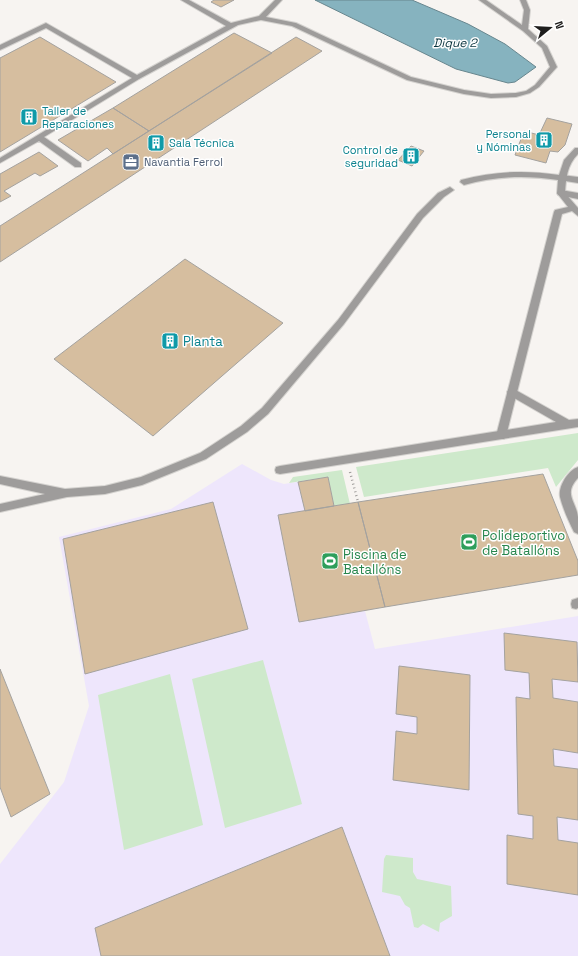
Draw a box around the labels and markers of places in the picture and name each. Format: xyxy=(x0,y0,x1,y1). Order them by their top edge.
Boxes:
place label: Taller de Reparaciones xyxy=(42,104,114,131)
building icon: Taller de Reparaciones xyxy=(19,107,39,127)
place label: Personal y Nóminas xyxy=(476,127,531,154)
building icon: Personal y Nóminas xyxy=(534,130,554,150)
building icon: Sala Técnica xyxy=(146,133,166,153)
place label: Sala Técnica xyxy=(169,136,235,150)
place label: Control de seguridad xyxy=(343,143,398,170)
building icon: Control de seguridad xyxy=(401,146,421,166)
office icon: Navantia Ferrol xyxy=(121,152,141,172)
place label: Navantia Ferrol xyxy=(144,155,223,169)
building icon: Planta xyxy=(160,331,180,351)
place label: Planta xyxy=(183,333,223,350)
place label: Polideportivo de Batallóns xyxy=(482,527,565,559)
sports icon: Polideportivo de Batallóns xyxy=(459,532,479,552)
place label: Piscina de Batallóns xyxy=(343,546,407,578)
sports icon: Piscina de Batallóns xyxy=(320,551,340,571)

